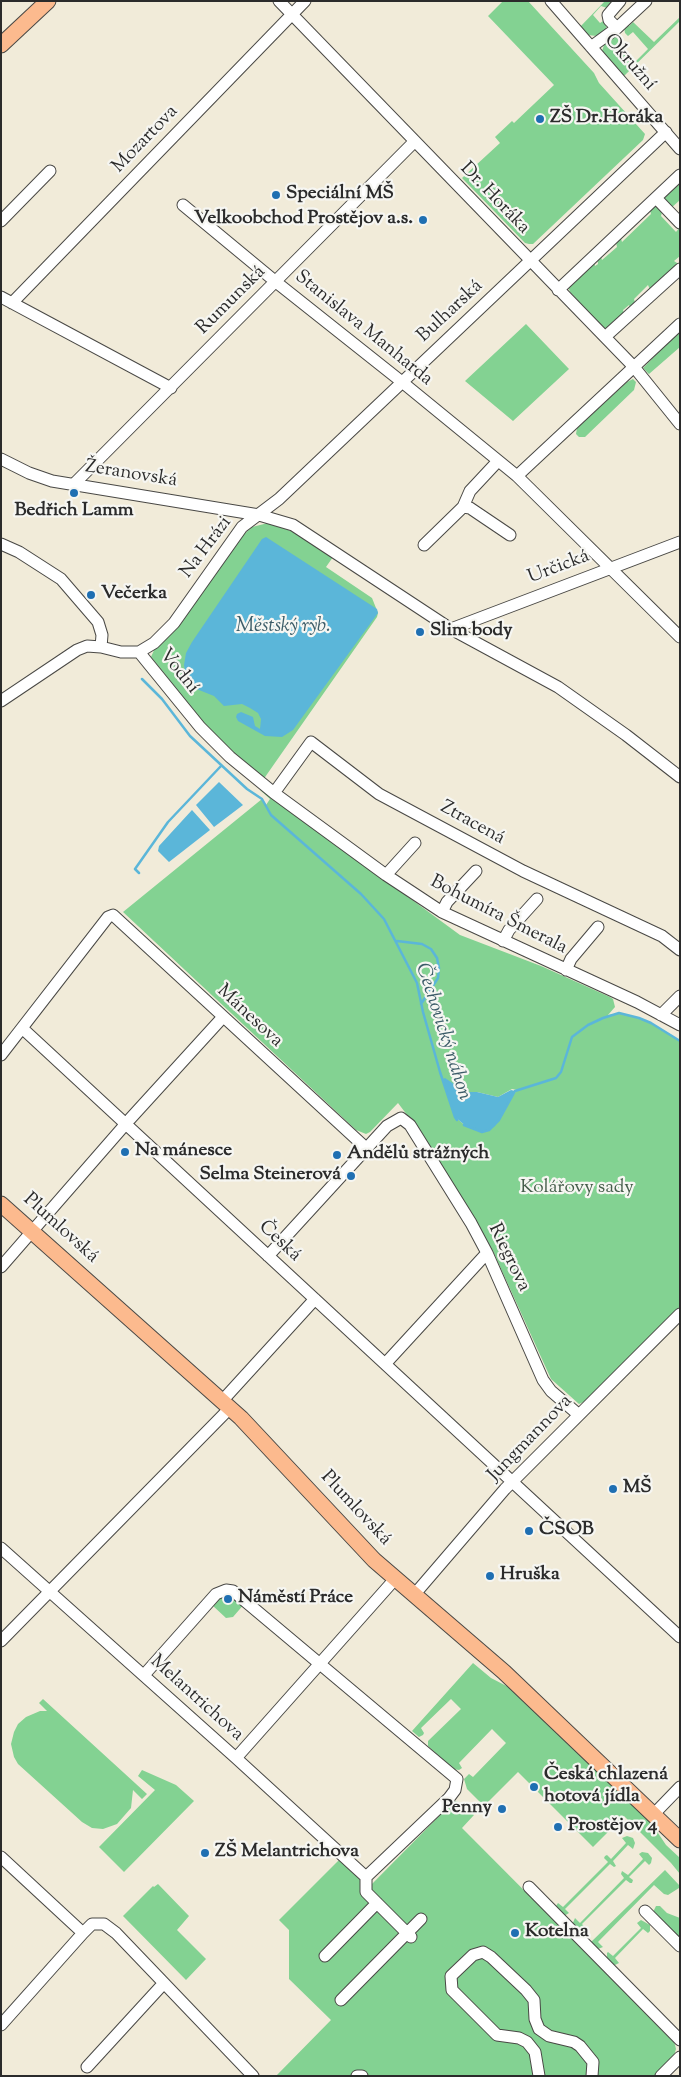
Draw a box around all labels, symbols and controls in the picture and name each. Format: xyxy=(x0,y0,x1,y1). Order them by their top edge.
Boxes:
street label: Okružní xyxy=(598,30,660,96)
street label: Mozartova xyxy=(108,101,184,179)
place label: ZŠ Dr.Horáka xyxy=(550,108,663,130)
marker: ZŠ Dr.Horáka xyxy=(534,113,546,125)
street label: Dr. Horáka xyxy=(454,158,534,240)
place label: Speciální MŠ xyxy=(286,184,394,206)
marker: Speciální MŠ xyxy=(270,189,282,201)
place label: Velkoobchod Prostějov a.s. xyxy=(194,209,413,231)
marker: Velkoobchod Prostějov a.s. xyxy=(417,214,429,226)
street label: Rumunská xyxy=(193,262,271,340)
street label: Stanislava Manharda xyxy=(289,266,437,392)
street label: Bulharská xyxy=(413,276,489,348)
street label: Žeranovská xyxy=(83,456,179,494)
marker: Bedřich Lamm xyxy=(68,487,80,499)
place label: Bedřich Lamm xyxy=(14,501,134,523)
street label: Na Hrázi xyxy=(176,513,238,583)
street label: Určická xyxy=(525,546,593,590)
place label: Večerka xyxy=(101,584,167,606)
marker: Večerka xyxy=(85,589,97,601)
water label: Městský ryb. xyxy=(236,616,330,640)
place label: Slim body xyxy=(430,621,513,643)
marker: Slim body xyxy=(414,626,426,638)
street label: Vodní xyxy=(153,645,203,699)
street label: Ztracená xyxy=(436,797,508,851)
street label: Bohumíra Šmerala xyxy=(426,872,570,960)
water label: Čechovický náhon xyxy=(409,960,475,1104)
street label: Mánesova xyxy=(211,981,287,1053)
place label: Na mánesce xyxy=(135,1141,232,1163)
place label: Andělů strážných xyxy=(347,1144,489,1166)
marker: Na mánesce xyxy=(119,1146,131,1158)
marker: Andělů strážných xyxy=(331,1149,343,1161)
place label: Selma Steinerová xyxy=(199,1165,341,1187)
marker: Selma Steinerová xyxy=(345,1170,357,1182)
park label: Kolářovy sady xyxy=(520,1178,634,1200)
street label: Plumlovská xyxy=(17,1189,103,1269)
street label: Česká xyxy=(253,1217,305,1267)
street label: Riegrova xyxy=(482,1220,534,1296)
street label: Jungmannova xyxy=(484,1391,578,1487)
street label: Plumlovská xyxy=(315,1467,395,1551)
place label: MŠ xyxy=(623,1478,651,1500)
marker: MŠ xyxy=(607,1483,619,1495)
place label: ČSOB xyxy=(539,1520,594,1542)
marker: ČSOB xyxy=(523,1525,535,1537)
place label: Hruška xyxy=(500,1565,560,1587)
marker: Hruška xyxy=(484,1570,496,1582)
place label: Náměstí Práce xyxy=(238,1588,353,1610)
marker: Náměstí Práce xyxy=(222,1593,234,1605)
street label: Melantrichova xyxy=(145,1651,247,1747)
place label: Česká chlazená hotová jídla xyxy=(544,1765,668,1809)
marker: Česká chlazená hotová jídla xyxy=(528,1781,540,1793)
place label: Penny xyxy=(442,1798,492,1820)
marker: Penny xyxy=(496,1803,508,1815)
place label: Prostějov 4 xyxy=(568,1816,657,1838)
marker: Prostějov 4 xyxy=(552,1821,564,1833)
place label: ZŠ Melantrichova xyxy=(215,1842,359,1864)
marker: ZŠ Melantrichova xyxy=(199,1847,211,1859)
place label: Kotelna xyxy=(525,1922,589,1944)
marker: Kotelna xyxy=(509,1927,521,1939)

